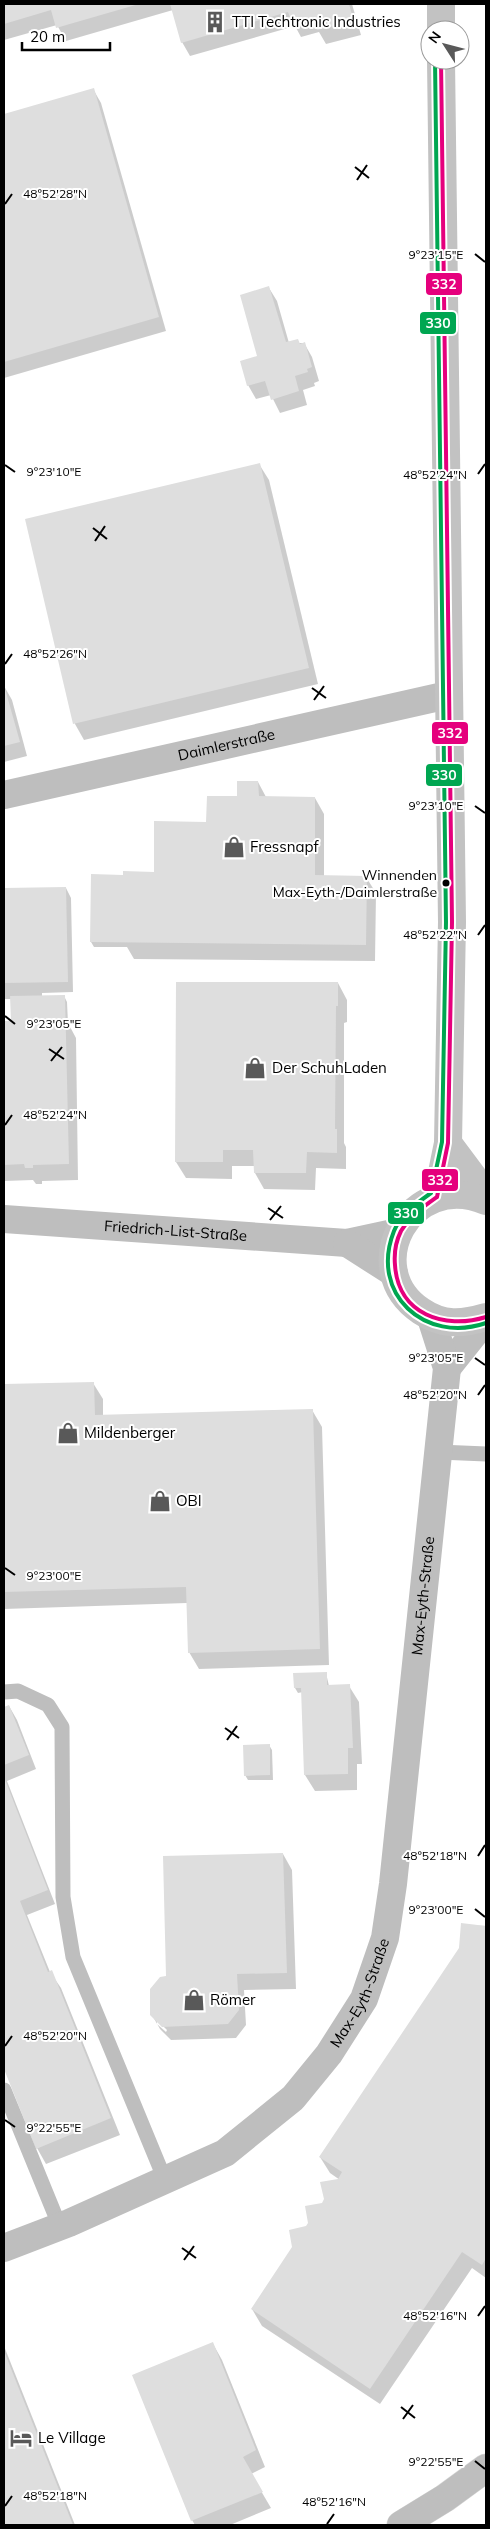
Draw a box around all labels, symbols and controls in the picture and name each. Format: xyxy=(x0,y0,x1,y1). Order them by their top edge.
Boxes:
building icon: TTI Techtronic Industries xyxy=(202,9,228,35)
place label: TTI Techtronic Industries xyxy=(232,12,401,31)
scale bar xyxy=(22,20,110,52)
north arrow xyxy=(420,20,470,70)
text: 20 m xyxy=(30,27,65,46)
text: N xyxy=(424,28,445,47)
text: 48°52'28"N xyxy=(23,186,87,201)
text: 9°23'15"E xyxy=(409,247,463,262)
line badge: 332 xyxy=(425,272,463,296)
text: 332 xyxy=(431,275,457,293)
line badge: 330 xyxy=(419,311,457,335)
text: 330 xyxy=(425,314,451,332)
text: 9°23'10"E xyxy=(27,464,81,479)
text: 48°52'24"N xyxy=(403,467,467,482)
text: 48°52'26"N xyxy=(23,646,87,661)
line badge: 332 xyxy=(431,721,469,745)
street label: Daimlerstraße xyxy=(176,724,277,765)
text: 332 xyxy=(437,724,463,742)
line badge: 330 xyxy=(425,763,463,787)
text: 330 xyxy=(431,766,457,784)
text: 9°23'10"E xyxy=(409,798,463,813)
shop icon: Fressnapf xyxy=(221,834,247,860)
place label: Fressnapf xyxy=(250,837,319,856)
place label: Winnenden Max-Eyth-/Daimlerstraße xyxy=(273,866,437,901)
marker: Winnenden Max-Eyth-/Daimlerstraße xyxy=(441,878,451,888)
text: 48°52'22"N xyxy=(403,927,467,942)
text: 9°23'05"E xyxy=(27,1016,81,1031)
shop icon: Der SchuhLaden xyxy=(242,1055,268,1081)
place label: Der SchuhLaden xyxy=(272,1058,387,1077)
text: 48°52'24"N xyxy=(23,1107,87,1122)
line badge: 332 xyxy=(421,1168,459,1192)
text: 332 xyxy=(427,1171,453,1189)
line badge: 330 xyxy=(387,1201,425,1225)
text: 330 xyxy=(393,1204,419,1222)
street label: Friedrich-List-Straße xyxy=(104,1216,248,1245)
text: 9°23'05"E xyxy=(409,1350,463,1365)
text: 48°52'20"N xyxy=(403,1387,467,1402)
shop icon: Mildenberger xyxy=(55,1420,81,1446)
place label: Mildenberger xyxy=(84,1423,176,1442)
shop icon: OBI xyxy=(147,1488,173,1514)
place label: OBI xyxy=(176,1491,202,1510)
street label: Max-Eyth-Straße xyxy=(407,1535,438,1656)
text: 9°23'00"E xyxy=(27,1568,81,1583)
text: 48°52'18"N xyxy=(403,1848,467,1863)
text: 9°23'00"E xyxy=(409,1902,463,1917)
street label: Max-Eyth-Straße xyxy=(326,1936,393,2051)
shop icon: Römer xyxy=(181,1987,207,2013)
place label: Römer xyxy=(210,1990,256,2009)
text: 48°52'20"N xyxy=(23,2028,87,2043)
text: 9°22'55"E xyxy=(27,2120,81,2135)
text: 48°52'16"N xyxy=(403,2308,467,2323)
hotel icon: Le Village xyxy=(8,2425,34,2451)
place label: Le Village xyxy=(38,2428,106,2447)
text: 9°22'55"E xyxy=(409,2454,463,2469)
text: 48°52'18"N xyxy=(23,2488,87,2503)
text: 48°52'16"N xyxy=(302,2494,366,2509)

